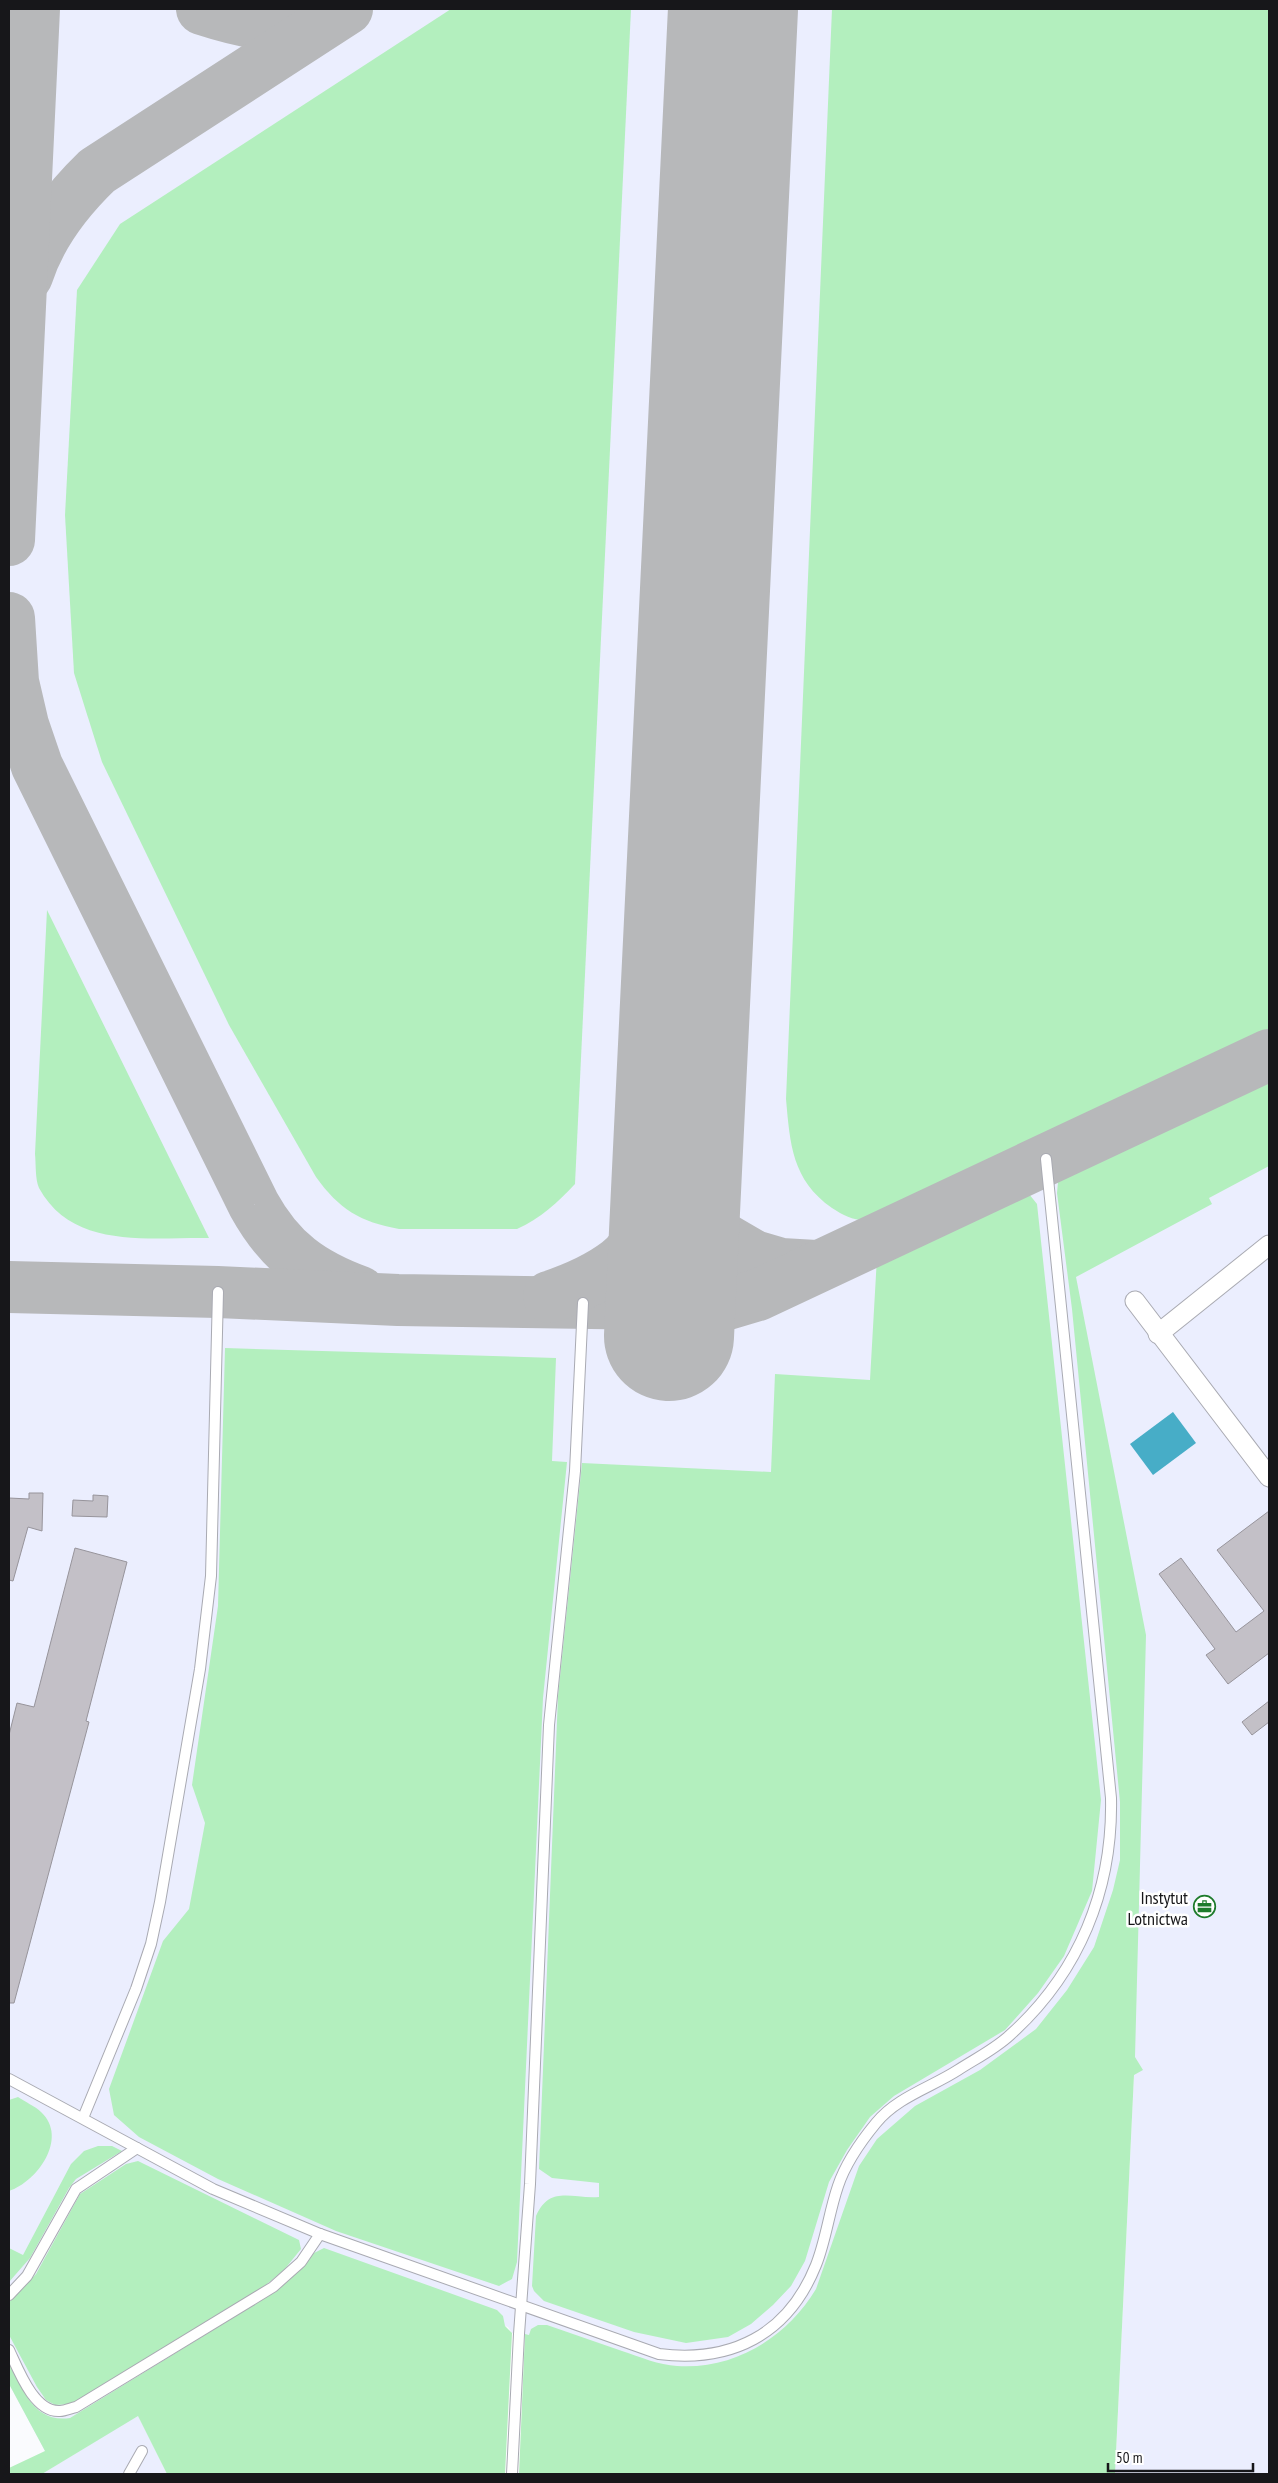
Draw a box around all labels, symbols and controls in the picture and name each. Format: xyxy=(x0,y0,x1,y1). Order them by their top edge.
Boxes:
place label: Instytut Lotnictwa xyxy=(1128,1886,1188,1930)
office icon: Instytut Lotnictwa xyxy=(1192,1895,1216,1919)
scale bar xyxy=(1108,2440,1253,2472)
text: 50 m xyxy=(1116,2448,1142,2467)

